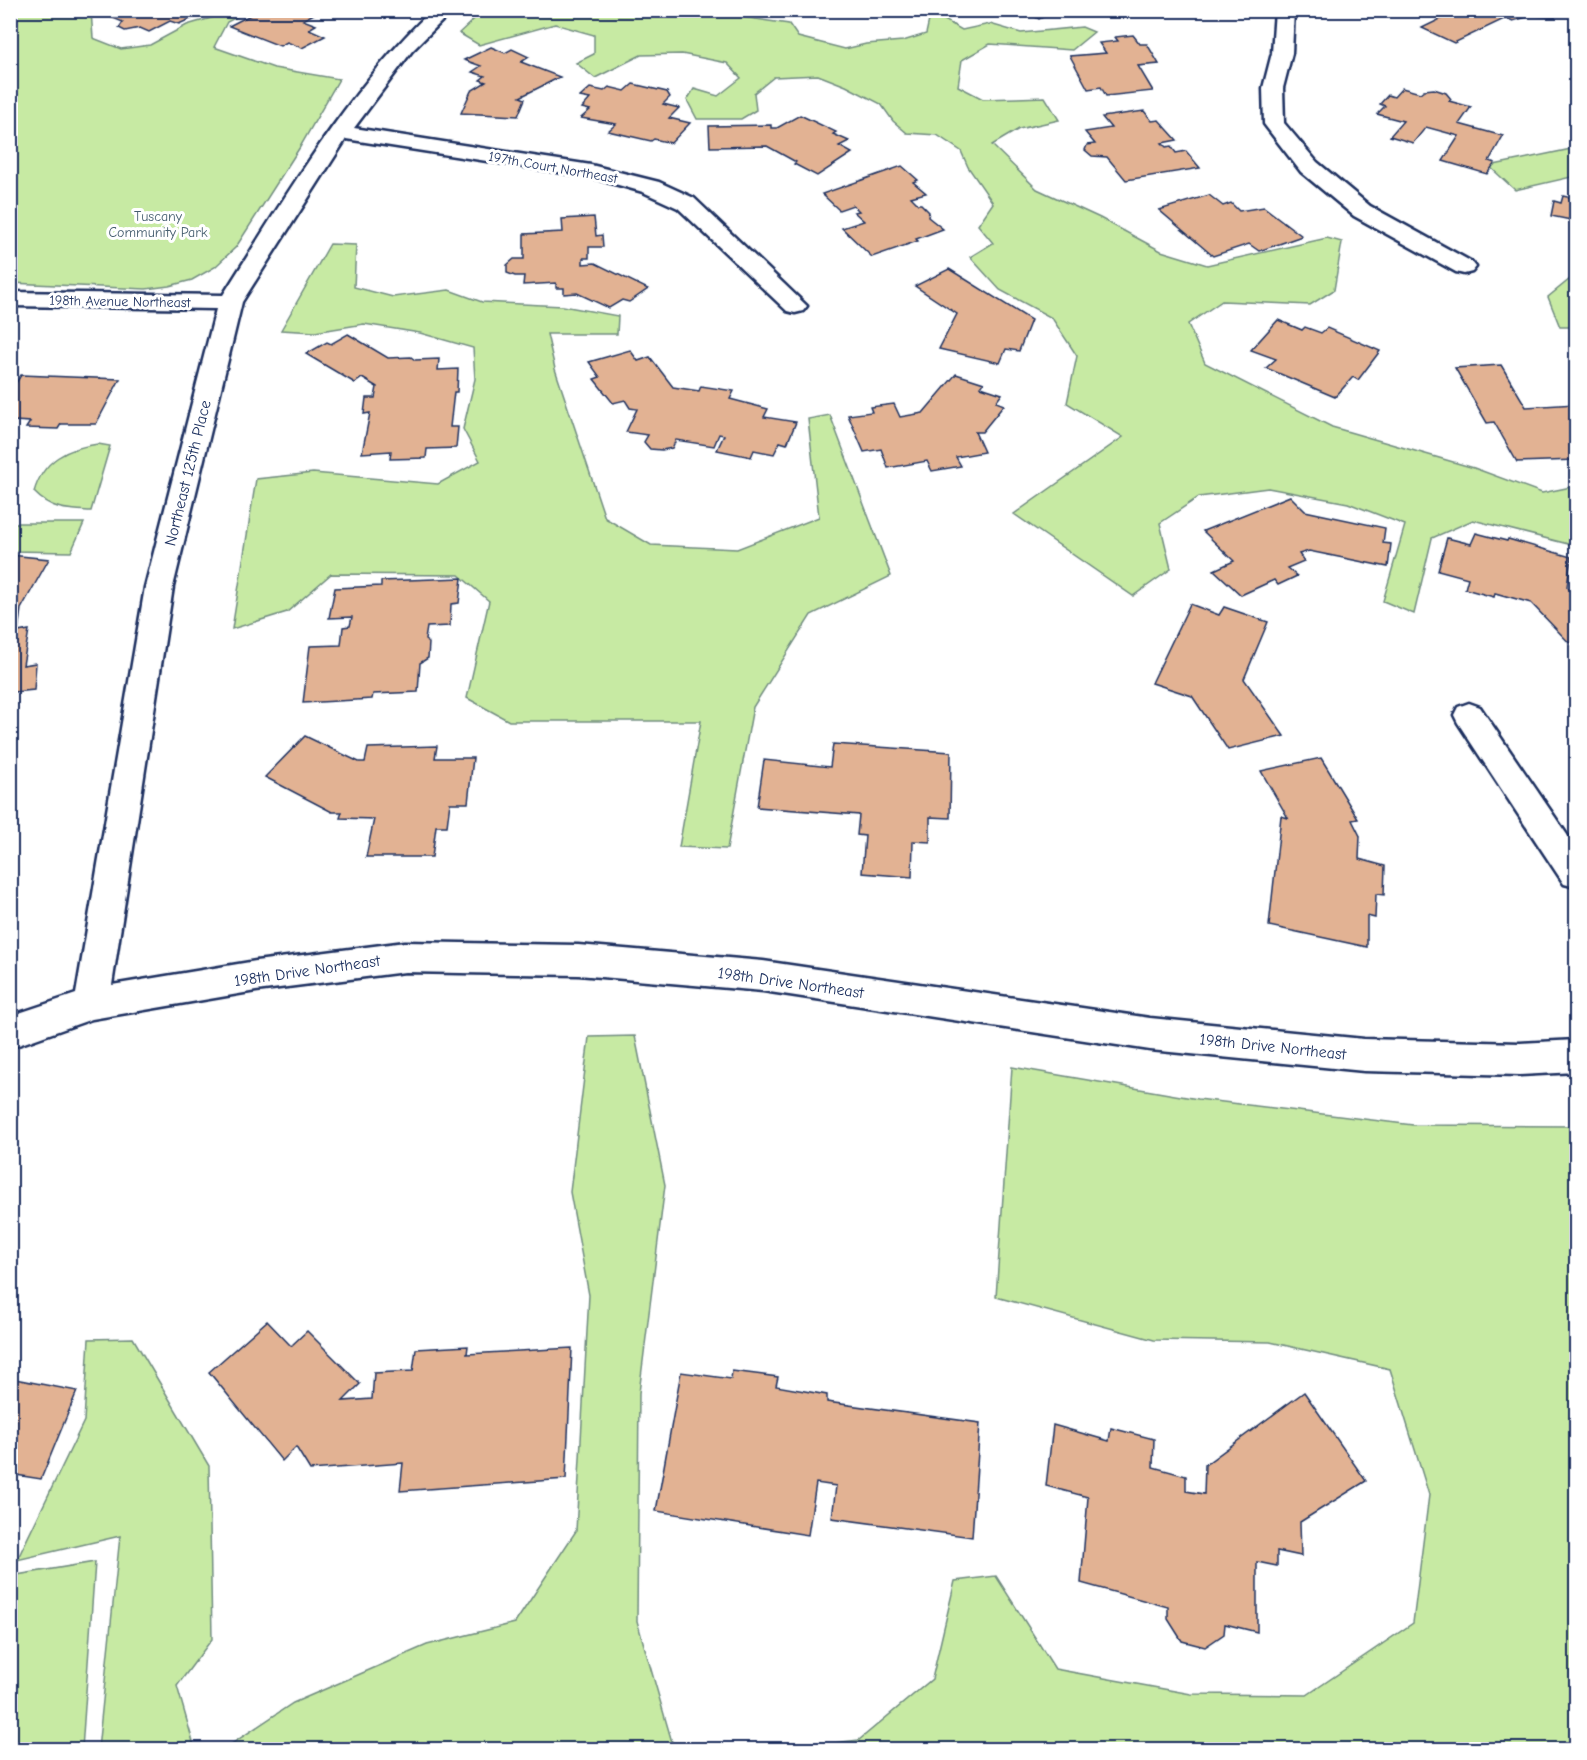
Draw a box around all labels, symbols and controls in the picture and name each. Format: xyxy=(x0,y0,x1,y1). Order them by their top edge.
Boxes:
street label: 197th Court Northeast xyxy=(487,148,620,187)
park label: Tuscany Community Park xyxy=(109,208,208,241)
street label: 198th Avenue Northeast xyxy=(49,292,192,311)
street label: Northeast 125th Place xyxy=(161,398,215,548)
street label: 198th Drive Northeast xyxy=(233,952,382,990)
street label: 198th Drive Northeast xyxy=(717,964,865,1002)
street label: 198th Drive Northeast xyxy=(1199,1030,1348,1064)

